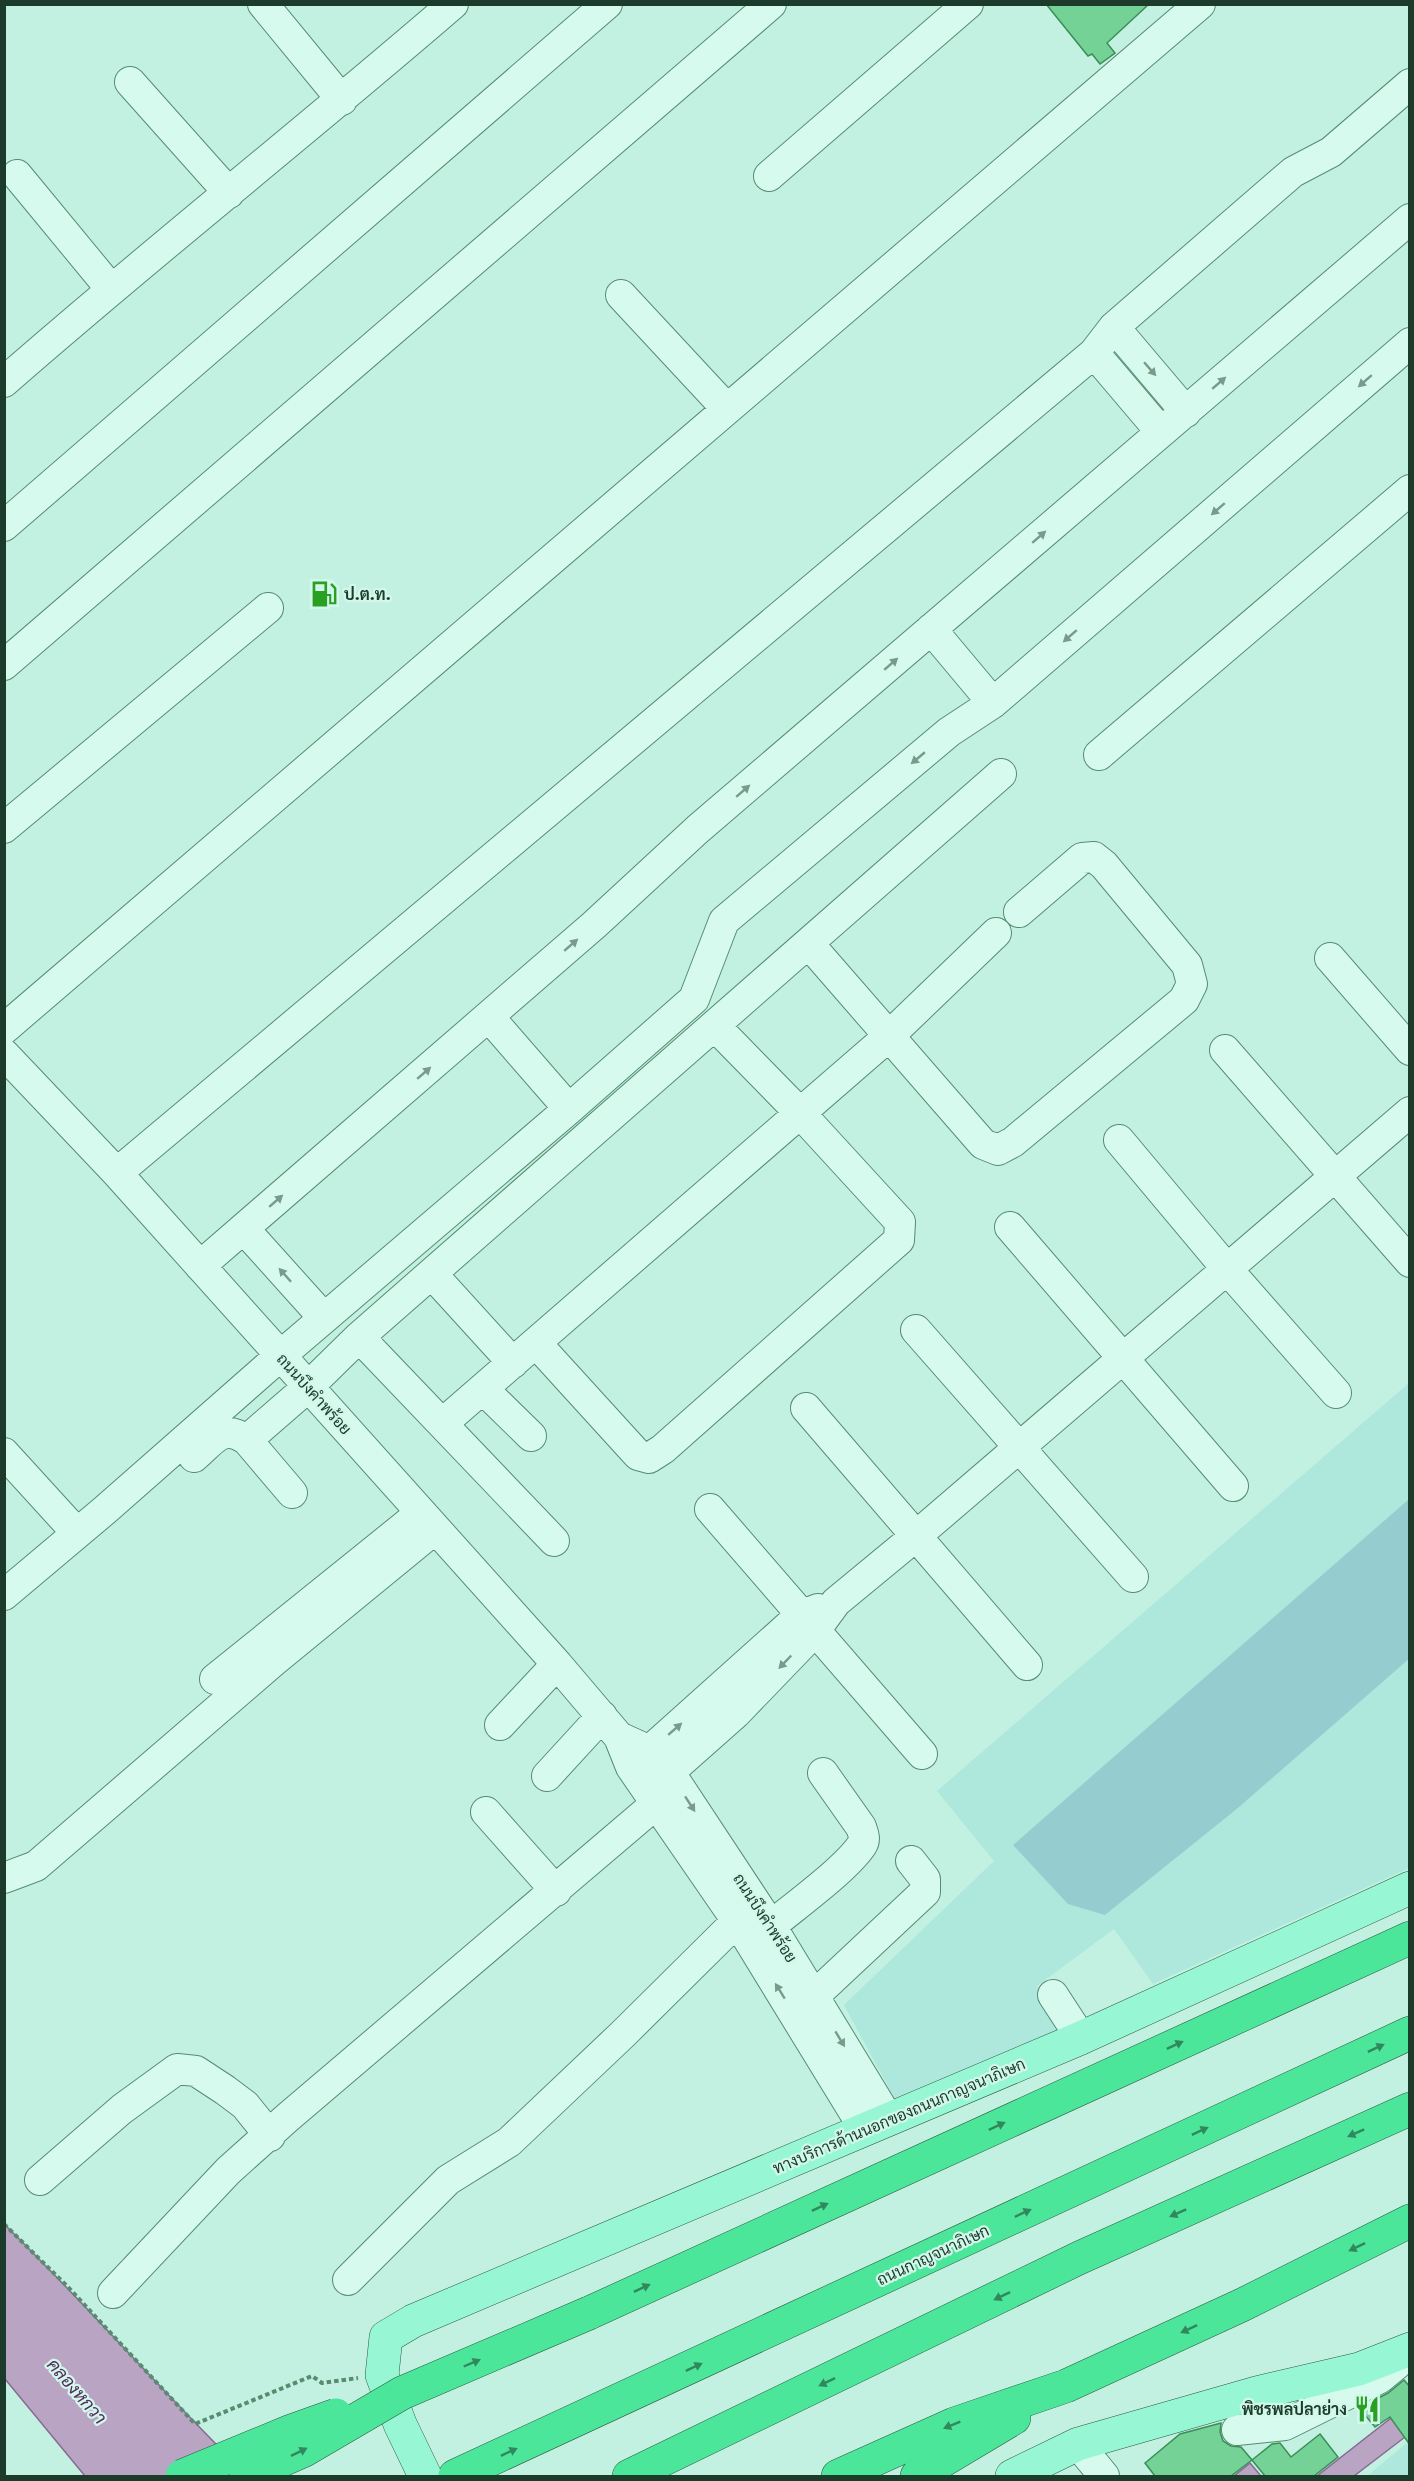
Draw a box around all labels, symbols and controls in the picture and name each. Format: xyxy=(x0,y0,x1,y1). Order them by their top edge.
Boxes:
one-way arrow xyxy=(1143,361,1156,376)
one-way arrow xyxy=(1358,374,1373,387)
one-way arrow xyxy=(1211,377,1227,390)
one-way arrow xyxy=(1211,502,1226,515)
one-way arrow xyxy=(1031,531,1046,544)
fuel station icon: ป.ต.ท. xyxy=(309,579,339,609)
place label: ป.ต.ท. xyxy=(344,585,391,604)
one-way arrow xyxy=(1063,629,1078,642)
one-way arrow xyxy=(883,658,898,671)
one-way arrow xyxy=(911,751,926,764)
one-way arrow xyxy=(735,785,750,798)
one-way arrow xyxy=(563,939,579,952)
one-way arrow xyxy=(416,1067,431,1080)
one-way arrow xyxy=(268,1195,283,1208)
one-way arrow xyxy=(279,1268,292,1283)
street label: ถนนบึงคำพร้อย xyxy=(273,1349,356,1438)
one-way arrow xyxy=(779,1655,793,1669)
one-way arrow xyxy=(667,1722,683,1735)
one-way arrow xyxy=(684,1795,696,1811)
street label: ถนนบึงคำพร้อย xyxy=(729,1869,802,1966)
one-way arrow xyxy=(774,1983,785,1999)
one-way arrow xyxy=(835,2031,846,2047)
one-way arrow xyxy=(1166,2041,1183,2050)
one-way arrow xyxy=(1368,2044,1385,2053)
street label: ทางบริการด้านนอกของถนนกาญจนาภิเษก xyxy=(770,2053,1028,2178)
one-way arrow xyxy=(989,2122,1006,2131)
one-way arrow xyxy=(1191,2126,1208,2135)
one-way arrow xyxy=(1348,2129,1365,2138)
one-way arrow xyxy=(811,2203,828,2212)
one-way arrow xyxy=(1169,2208,1187,2218)
one-way arrow xyxy=(1015,2209,1032,2218)
street label: ถนนกาญจนาภิเษก xyxy=(874,2221,992,2289)
one-way arrow xyxy=(1349,2243,1366,2252)
one-way arrow xyxy=(634,2284,651,2293)
one-way arrow xyxy=(993,2291,1010,2300)
one-way arrow xyxy=(1179,2324,1197,2334)
water label: คลองหกวา xyxy=(43,2354,111,2428)
one-way arrow xyxy=(464,2358,482,2368)
one-way arrow xyxy=(686,2362,703,2371)
one-way arrow xyxy=(818,2377,835,2386)
restaurant icon: พิชรพลปลาย่าง xyxy=(1352,2394,1382,2424)
place label: พิชรพลปลาย่าง xyxy=(1242,2399,1347,2419)
one-way arrow xyxy=(942,2420,960,2430)
one-way arrow xyxy=(291,2447,308,2457)
one-way arrow xyxy=(500,2448,517,2457)

